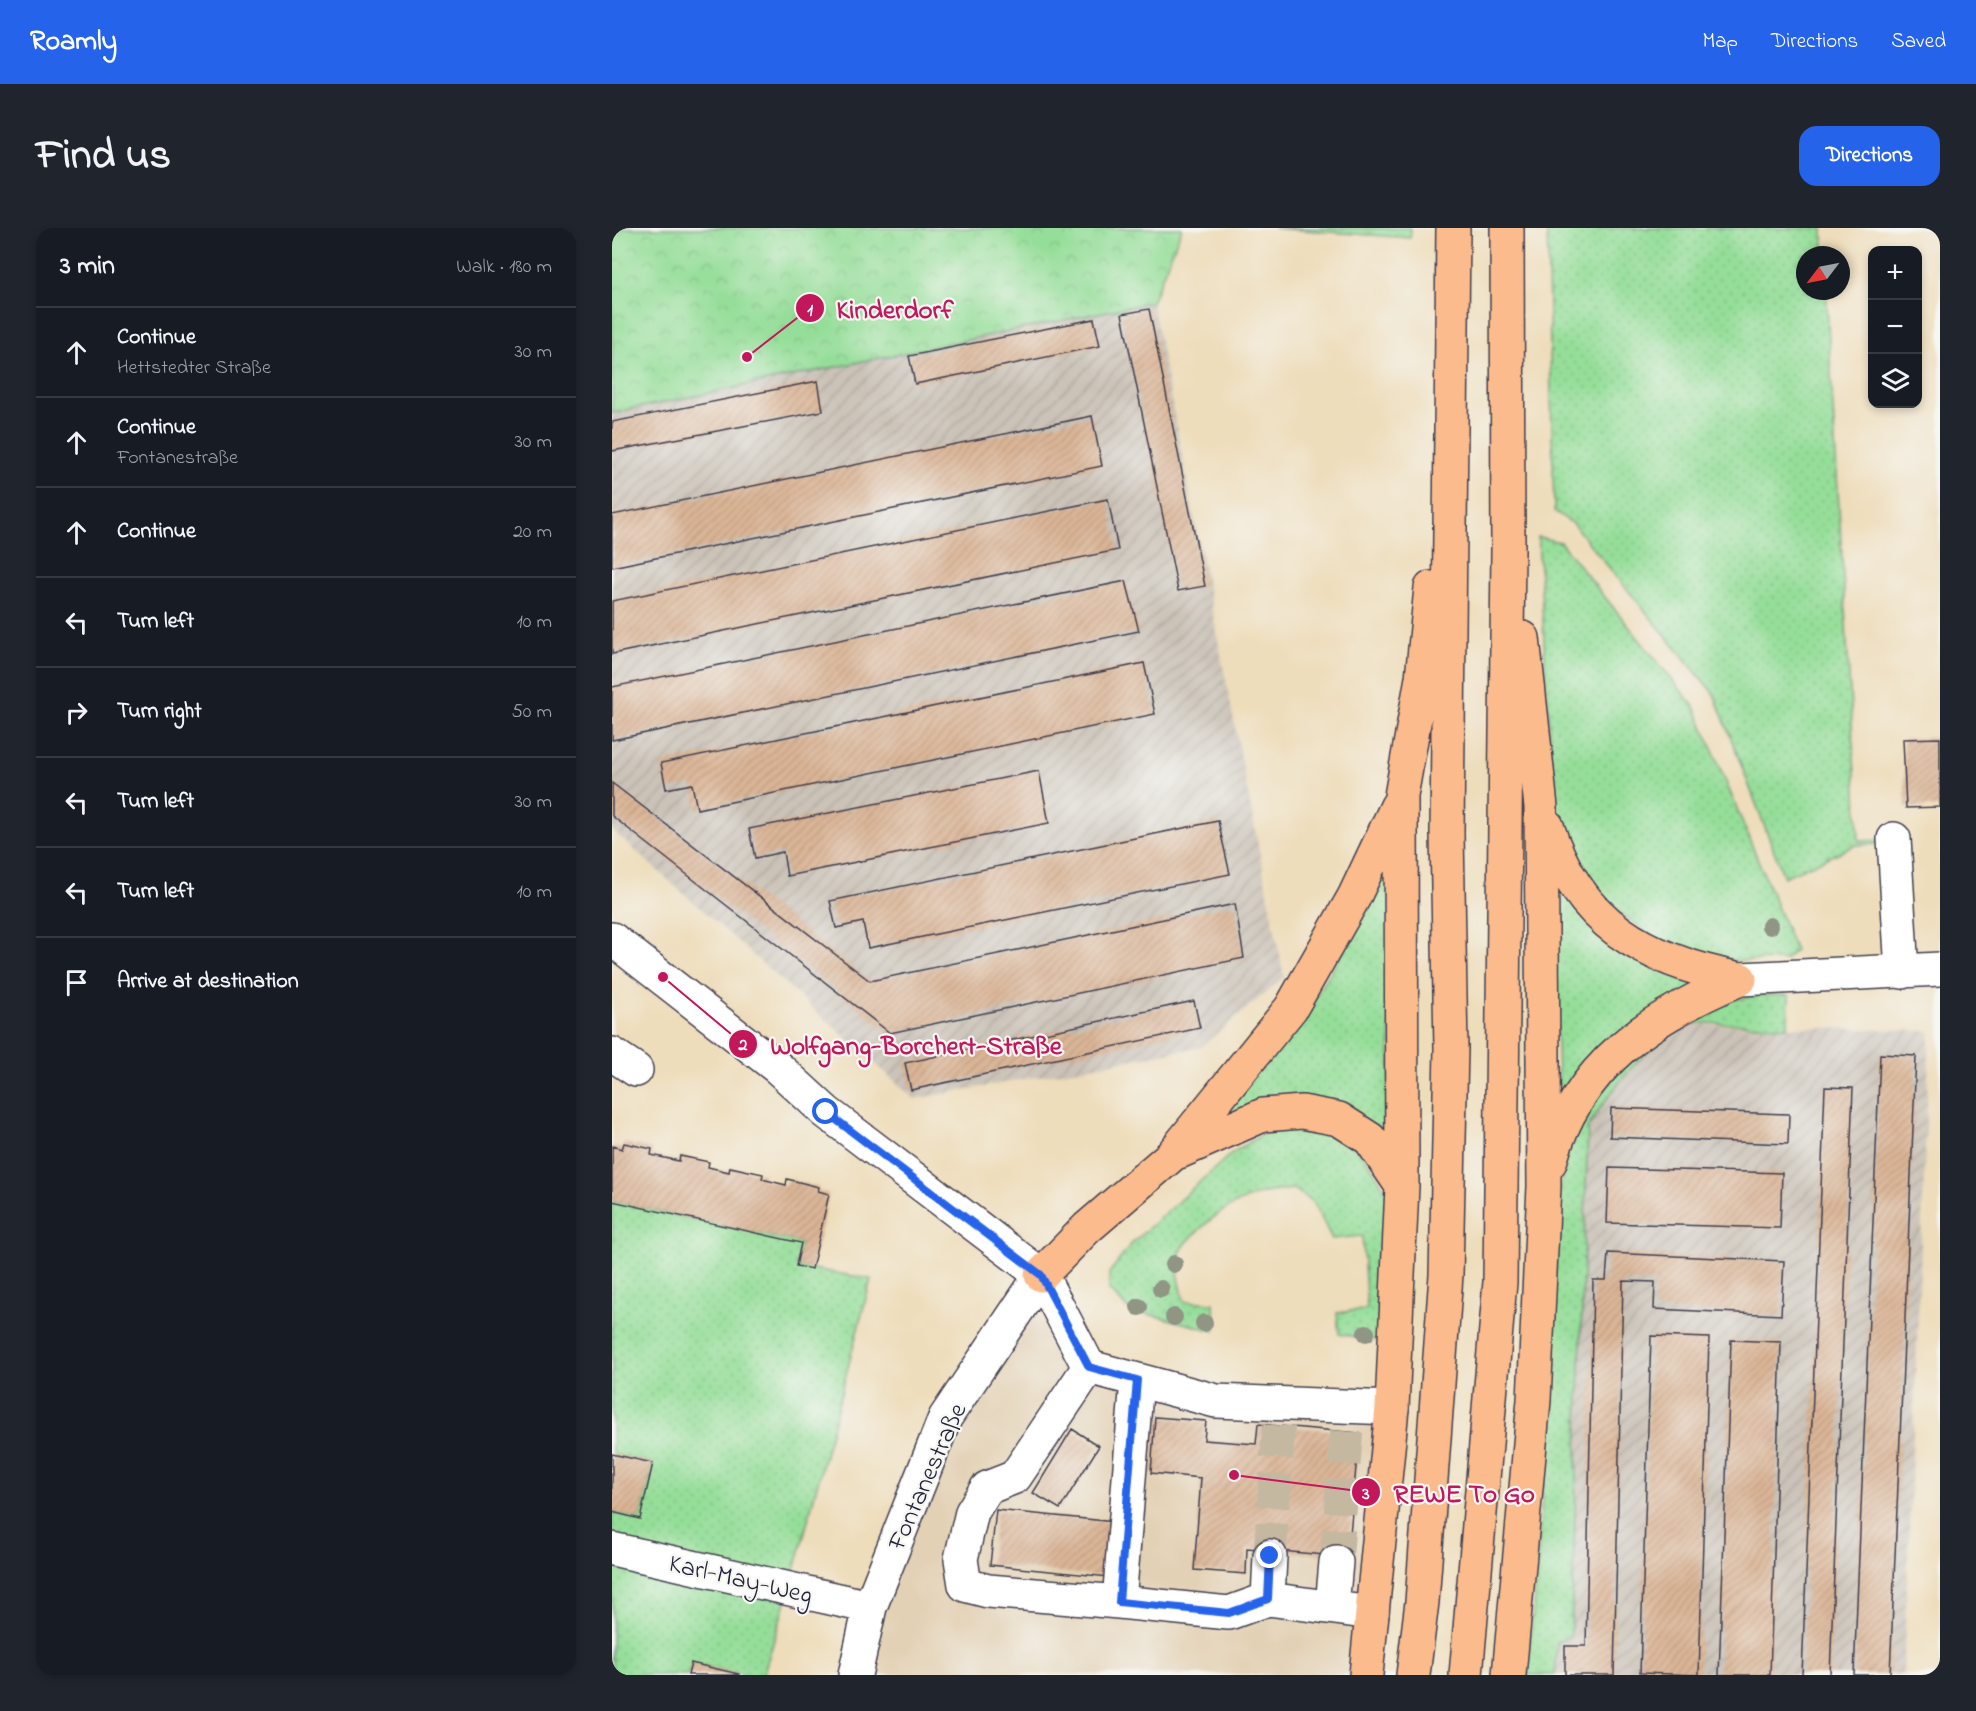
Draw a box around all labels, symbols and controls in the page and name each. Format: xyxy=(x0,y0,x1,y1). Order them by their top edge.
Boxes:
text: Roamly xyxy=(30,22,117,63)
text: Map xyxy=(1702,27,1738,57)
text: Directions xyxy=(1771,27,1858,57)
text: Saved xyxy=(1891,27,1946,57)
text: Find us xyxy=(36,126,171,187)
button: Directions xyxy=(1799,126,1940,186)
north arrow xyxy=(1796,246,1850,300)
map controls xyxy=(1868,246,1922,408)
button: + xyxy=(1868,246,1922,300)
text: 3 min xyxy=(60,248,115,286)
text: Walk · 180 m xyxy=(456,253,552,282)
callout: Kinderdorf xyxy=(795,286,966,331)
text: Kinderdorf xyxy=(836,292,954,331)
text: 1 xyxy=(807,298,813,324)
button: − xyxy=(1868,300,1922,354)
text: Continue xyxy=(117,322,196,354)
icon: ahead xyxy=(60,336,93,369)
text: 30 m xyxy=(515,338,552,367)
text: Hettstedter Straße xyxy=(117,354,271,383)
button: layers xyxy=(1868,354,1922,408)
text: Continue xyxy=(117,412,196,444)
icon: ahead xyxy=(60,426,93,459)
text: 30 m xyxy=(515,428,552,457)
text: Fontanestraße xyxy=(117,444,238,473)
icon: ahead xyxy=(60,516,93,549)
text: Continue xyxy=(117,516,196,548)
text: 20 m xyxy=(513,518,552,547)
icon: left xyxy=(60,606,93,639)
text: Turn left xyxy=(117,606,194,638)
text: 10 m xyxy=(516,608,552,637)
icon: right xyxy=(60,696,93,729)
text: Turn right xyxy=(117,696,202,728)
text: 50 m xyxy=(511,698,552,727)
icon: left xyxy=(60,786,93,819)
text: Turn left xyxy=(117,786,194,818)
text: 30 m xyxy=(515,788,552,817)
icon: left xyxy=(60,876,93,909)
text: Turn left xyxy=(117,876,194,908)
text: 10 m xyxy=(516,878,552,907)
icon: arrive xyxy=(60,966,93,999)
text: Arrive at destination xyxy=(117,966,299,998)
callout: Wolfgang-Borchert-Straße xyxy=(728,1022,1073,1067)
text: Wolfgang-Borchert-Straße xyxy=(770,1028,1063,1068)
text: 2 xyxy=(738,1033,748,1059)
route start xyxy=(812,1098,838,1124)
street label: Fontanestraße xyxy=(879,1397,978,1558)
callout: REWE To Go xyxy=(1351,1470,1546,1515)
text: REWE To Go xyxy=(1393,1476,1535,1515)
text: 3 xyxy=(1361,1482,1370,1508)
route end xyxy=(1256,1542,1282,1568)
street label: Karl-May-Weg xyxy=(665,1546,816,1616)

